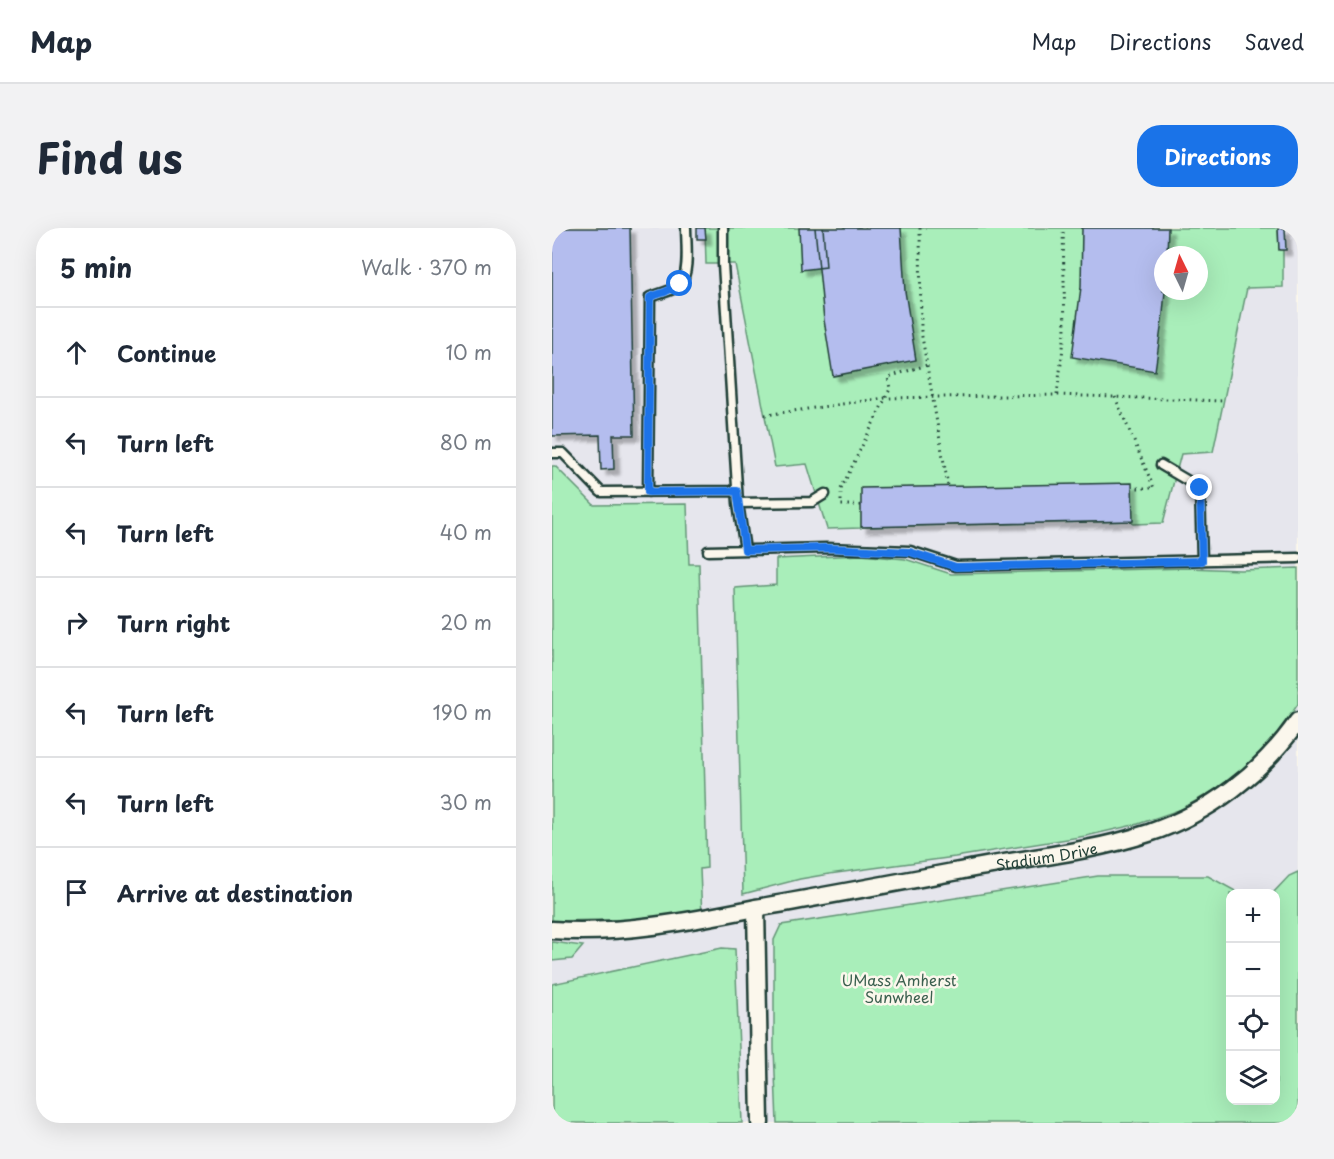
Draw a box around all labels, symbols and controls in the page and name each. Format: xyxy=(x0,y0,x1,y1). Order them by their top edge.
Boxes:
text: Map xyxy=(30,20,92,63)
text: Map xyxy=(1031,25,1076,57)
text: Directions xyxy=(1109,25,1211,57)
text: Saved xyxy=(1244,25,1304,57)
text: Find us xyxy=(36,125,183,188)
button: Directions xyxy=(1137,125,1298,187)
north arrow xyxy=(1154,246,1208,300)
text: 5 min xyxy=(60,248,132,287)
text: Walk · 370 m xyxy=(361,252,492,282)
route start xyxy=(666,270,692,296)
icon: ahead xyxy=(60,336,93,369)
text: Continue xyxy=(117,336,216,369)
text: 10 m xyxy=(445,337,492,367)
icon: left xyxy=(60,426,93,459)
text: Turn left xyxy=(117,426,214,459)
text: 80 m xyxy=(440,427,492,457)
route end xyxy=(1186,474,1212,500)
icon: left xyxy=(60,516,93,549)
text: Turn left xyxy=(117,516,214,549)
text: 40 m xyxy=(440,517,492,547)
icon: right xyxy=(60,606,93,639)
text: Turn right xyxy=(117,606,230,639)
text: 20 m xyxy=(440,607,492,637)
icon: left xyxy=(60,696,93,729)
text: Turn left xyxy=(117,696,214,729)
text: 190 m xyxy=(433,697,492,727)
icon: left xyxy=(60,786,93,819)
text: Turn left xyxy=(117,786,214,819)
text: 30 m xyxy=(439,787,492,817)
street label: Stadium Drive xyxy=(994,836,1099,876)
icon: arrive xyxy=(60,876,93,909)
text: Arrive at destination xyxy=(117,876,353,909)
map controls xyxy=(1226,889,1280,1105)
button: + xyxy=(1226,889,1280,943)
button: − xyxy=(1226,943,1280,997)
park label: UMass Amherst Sunwheel xyxy=(841,968,957,1008)
button: locate xyxy=(1226,997,1280,1051)
button: layers xyxy=(1226,1051,1280,1105)

